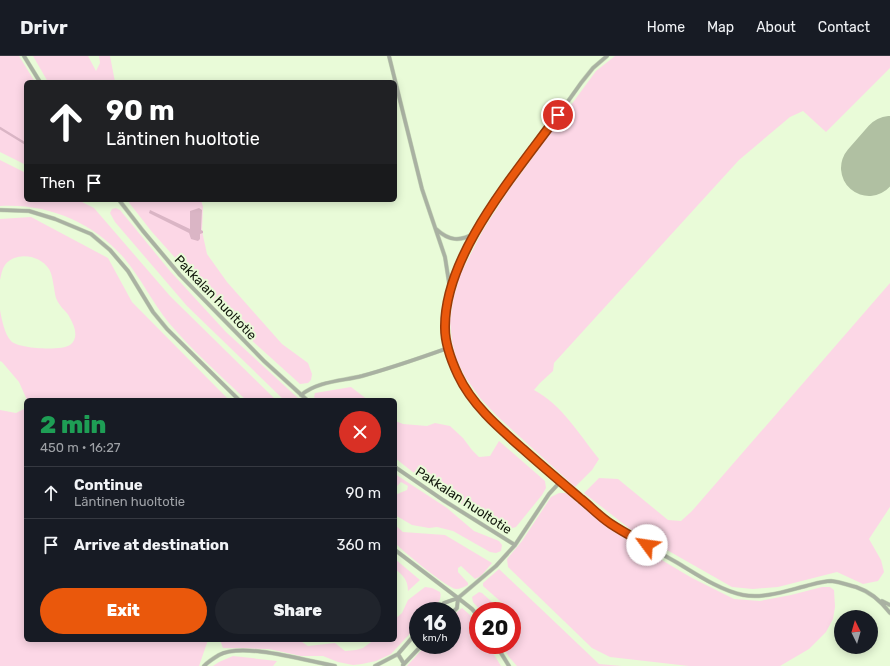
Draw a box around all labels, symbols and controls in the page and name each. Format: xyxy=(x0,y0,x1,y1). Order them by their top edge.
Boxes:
text: Drivr xyxy=(20,16,68,39)
text: Home xyxy=(647,19,685,36)
text: Map xyxy=(707,19,734,36)
text: About xyxy=(756,19,796,36)
text: Contact xyxy=(818,19,870,36)
text: 90 m xyxy=(106,94,175,127)
icon: ahead xyxy=(40,96,92,148)
pin xyxy=(541,98,575,132)
icon: arrive xyxy=(547,104,569,126)
text: Läntinen huoltotie xyxy=(106,128,260,150)
icon: arrive xyxy=(83,172,105,194)
text: Then xyxy=(40,174,75,192)
street label: Pakkalan huoltotie xyxy=(171,252,260,343)
text: 2 min xyxy=(40,411,106,439)
button: close xyxy=(339,411,381,453)
text: 450 m · 16:27 xyxy=(40,440,120,455)
street label: Pakkalan huoltotie xyxy=(413,464,515,537)
text: Continue xyxy=(74,476,143,494)
icon: ahead xyxy=(40,482,62,504)
text: 90 m xyxy=(346,484,381,502)
text: Läntinen huoltotie xyxy=(74,494,185,509)
position arrow xyxy=(626,524,668,566)
icon: arrive xyxy=(40,534,62,556)
text: Arrive at destination xyxy=(74,536,229,554)
text: 360 m xyxy=(336,536,381,554)
button: Exit xyxy=(40,588,207,634)
button: Share xyxy=(215,588,381,634)
speed limit sign: 20 xyxy=(469,602,521,654)
north arrow xyxy=(834,610,878,654)
map controls xyxy=(834,610,878,654)
text: 16 xyxy=(424,611,446,635)
text: km/h xyxy=(423,632,447,644)

